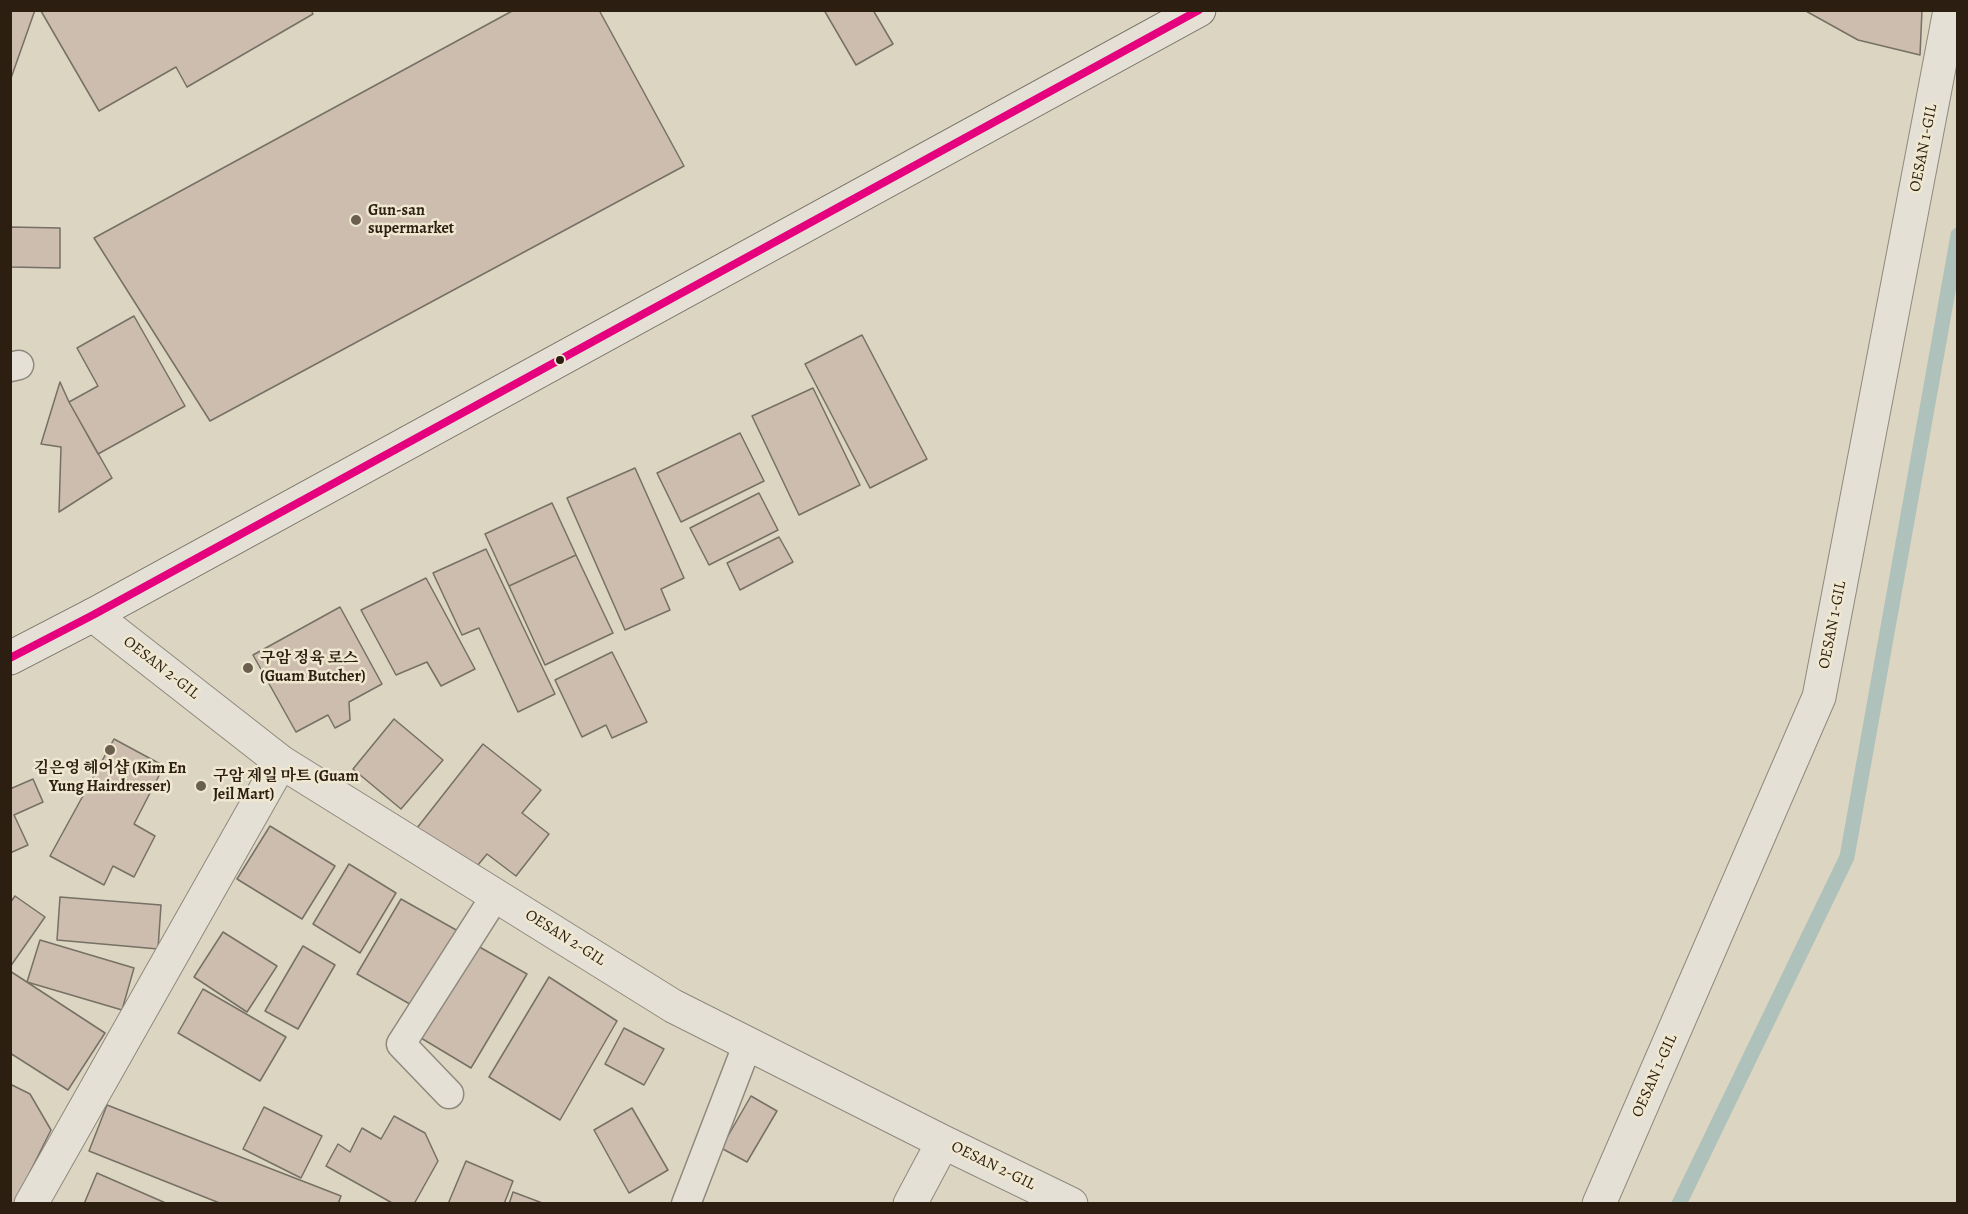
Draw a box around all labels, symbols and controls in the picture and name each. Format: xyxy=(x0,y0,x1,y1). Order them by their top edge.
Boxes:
street label: OESAN 1-GIL xyxy=(1906,102,1942,194)
place label: Gun-san supermarket xyxy=(368,201,454,239)
marker: Gun-san supermarket xyxy=(349,213,363,227)
unlabelled marker xyxy=(554,354,566,366)
street label: OESAN 1-GIL xyxy=(1815,579,1851,671)
street label: OESAN 2-GIL xyxy=(119,632,203,704)
place label: 구암 정육 로스 (Guam Butcher) xyxy=(260,649,366,687)
marker: 구암 정육 로스 (Guam Butcher) xyxy=(241,661,255,675)
marker: 김은영 헤어샵 (Kim En Yung Hairdresser) xyxy=(103,743,117,757)
place label: 김은영 헤어샵 (Kim En Yung Hairdresser) xyxy=(34,759,186,797)
place label: 구암 제일 마트 (Guam Jeil Mart) xyxy=(213,767,359,805)
marker: 구암 제일 마트 (Guam Jeil Mart) xyxy=(194,779,208,793)
street label: OESAN 2-GIL xyxy=(521,906,609,970)
street label: OESAN 1-GIL xyxy=(1628,1031,1682,1121)
street label: OESAN 2-GIL xyxy=(948,1137,1038,1195)

